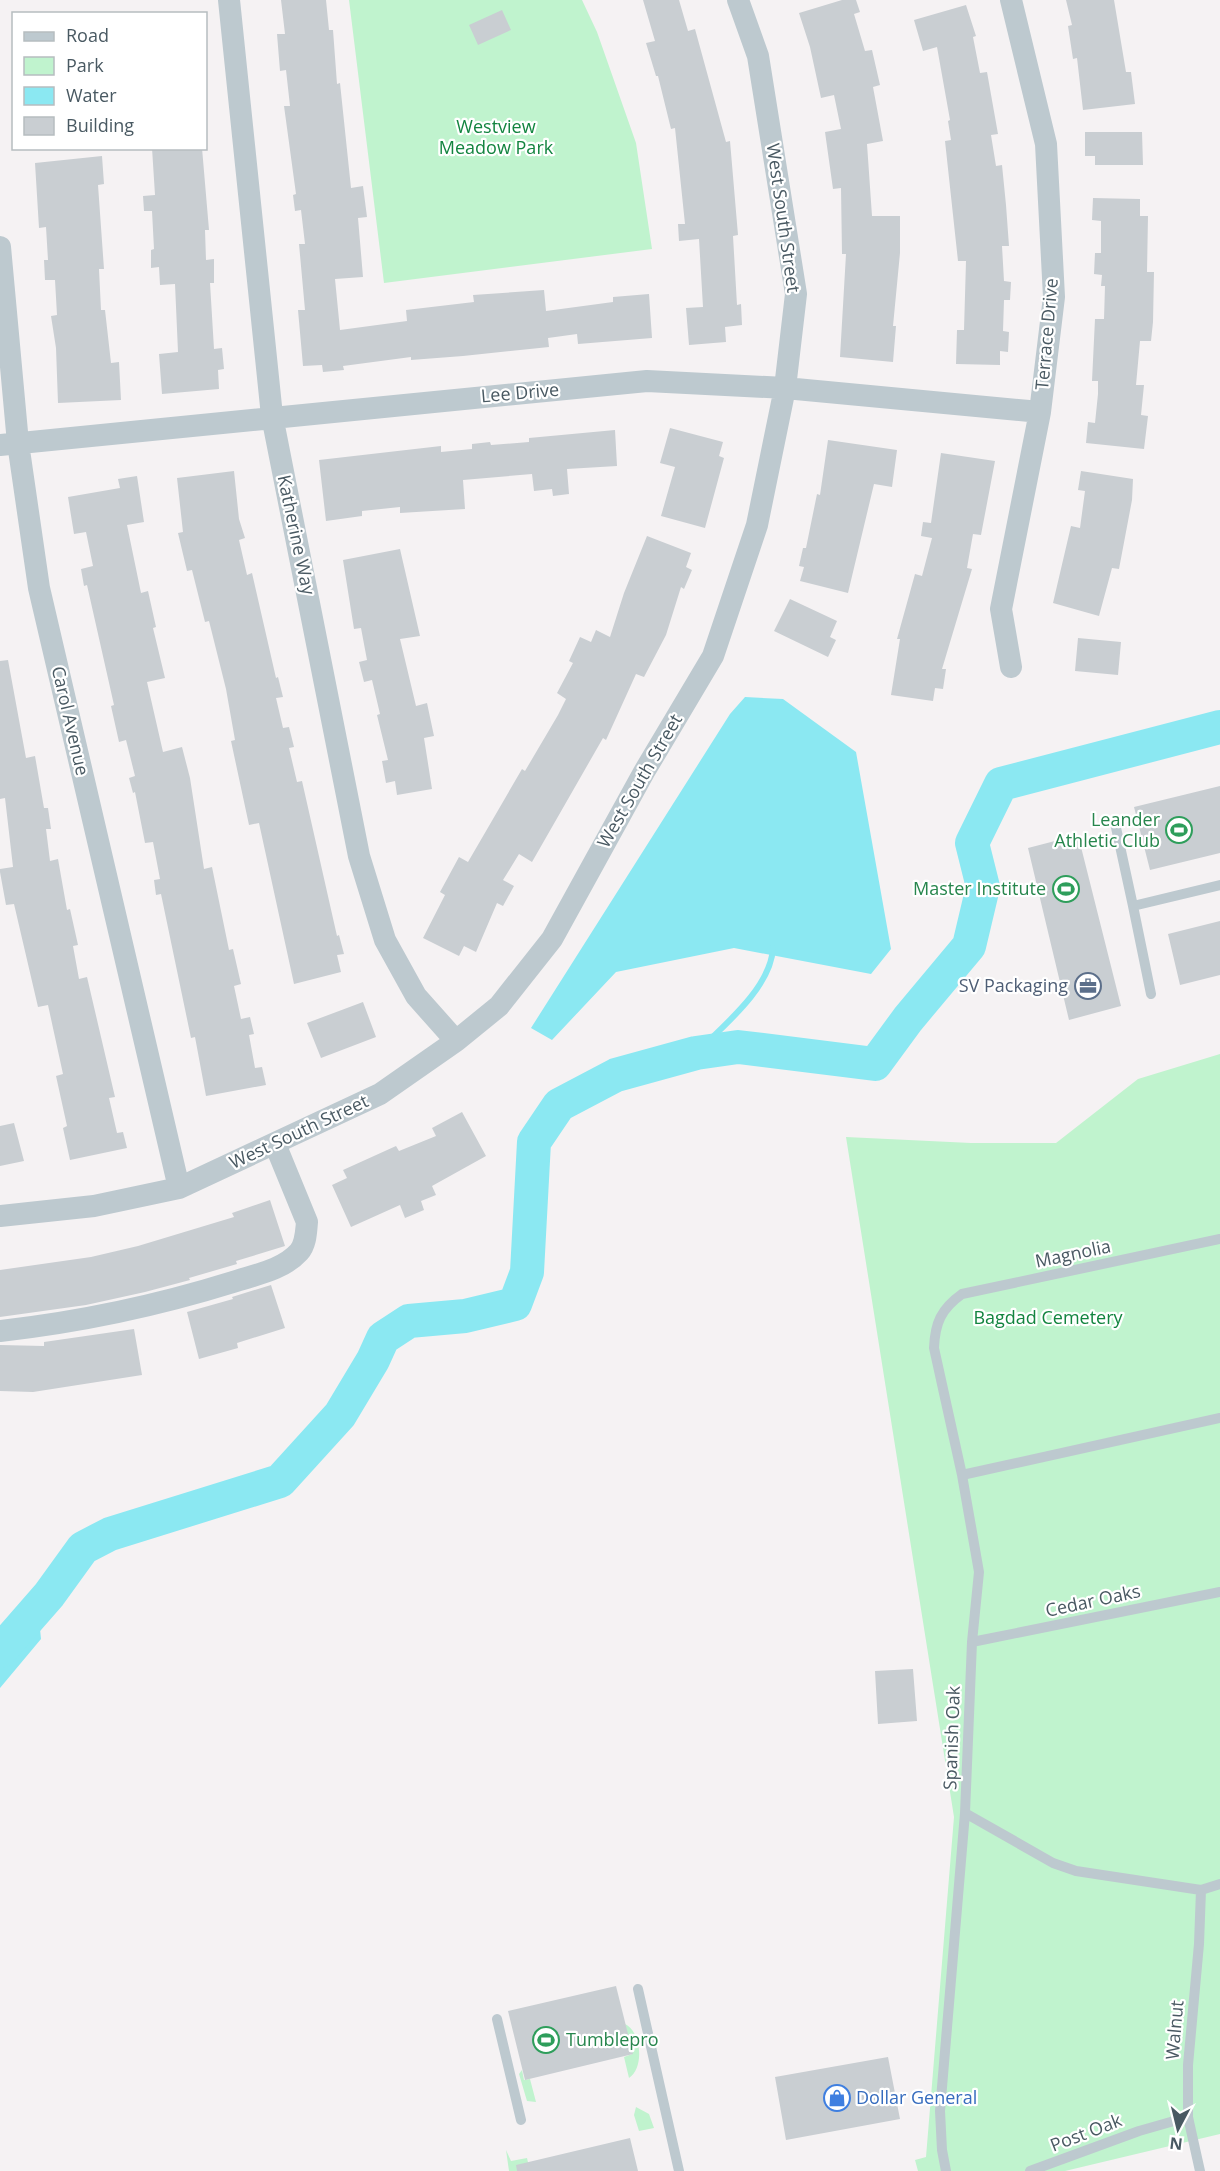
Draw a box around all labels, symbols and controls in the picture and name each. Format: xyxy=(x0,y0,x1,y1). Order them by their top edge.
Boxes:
legend xyxy=(12,12,207,150)
text: Road xyxy=(66,23,109,47)
text: Park xyxy=(66,53,104,77)
text: Water xyxy=(66,83,117,107)
text: Building xyxy=(66,113,134,137)
park label: Westview Meadow Park xyxy=(439,114,554,159)
street label: West South Street xyxy=(762,142,806,294)
street label: Terrace Drive xyxy=(1029,277,1063,391)
street label: Lee Drive xyxy=(480,377,560,407)
street label: Katherine Way xyxy=(273,473,322,598)
street label: Carol Avenue xyxy=(47,664,95,778)
street label: West South Street xyxy=(591,709,687,852)
place label: Leander Athletic Club xyxy=(1054,807,1161,852)
sports icon: Leander Athletic Club xyxy=(1164,815,1194,845)
sports icon: Master Institute xyxy=(1051,874,1081,904)
place label: Master Institute xyxy=(913,876,1046,900)
office icon: SV Packaging xyxy=(1073,971,1103,1001)
place label: SV Packaging xyxy=(959,973,1068,997)
street label: West South Street xyxy=(225,1088,372,1174)
street label: Magnolia xyxy=(1033,1233,1113,1273)
park label: Bagdad Cemetery xyxy=(973,1305,1124,1329)
street label: Cedar Oaks xyxy=(1043,1578,1142,1622)
street label: Spanish Oak xyxy=(937,1685,965,1790)
street label: Walnut xyxy=(1159,1999,1189,2061)
sports icon: Tumblepro xyxy=(531,2025,561,2055)
place label: Tumblepro xyxy=(566,2027,658,2051)
shop icon: Dollar General xyxy=(822,2083,852,2113)
place label: Dollar General xyxy=(856,2085,977,2109)
north arrow xyxy=(1148,2099,1208,2159)
street label: Post Oak xyxy=(1046,2107,1125,2157)
text: N xyxy=(1168,2132,1184,2156)

